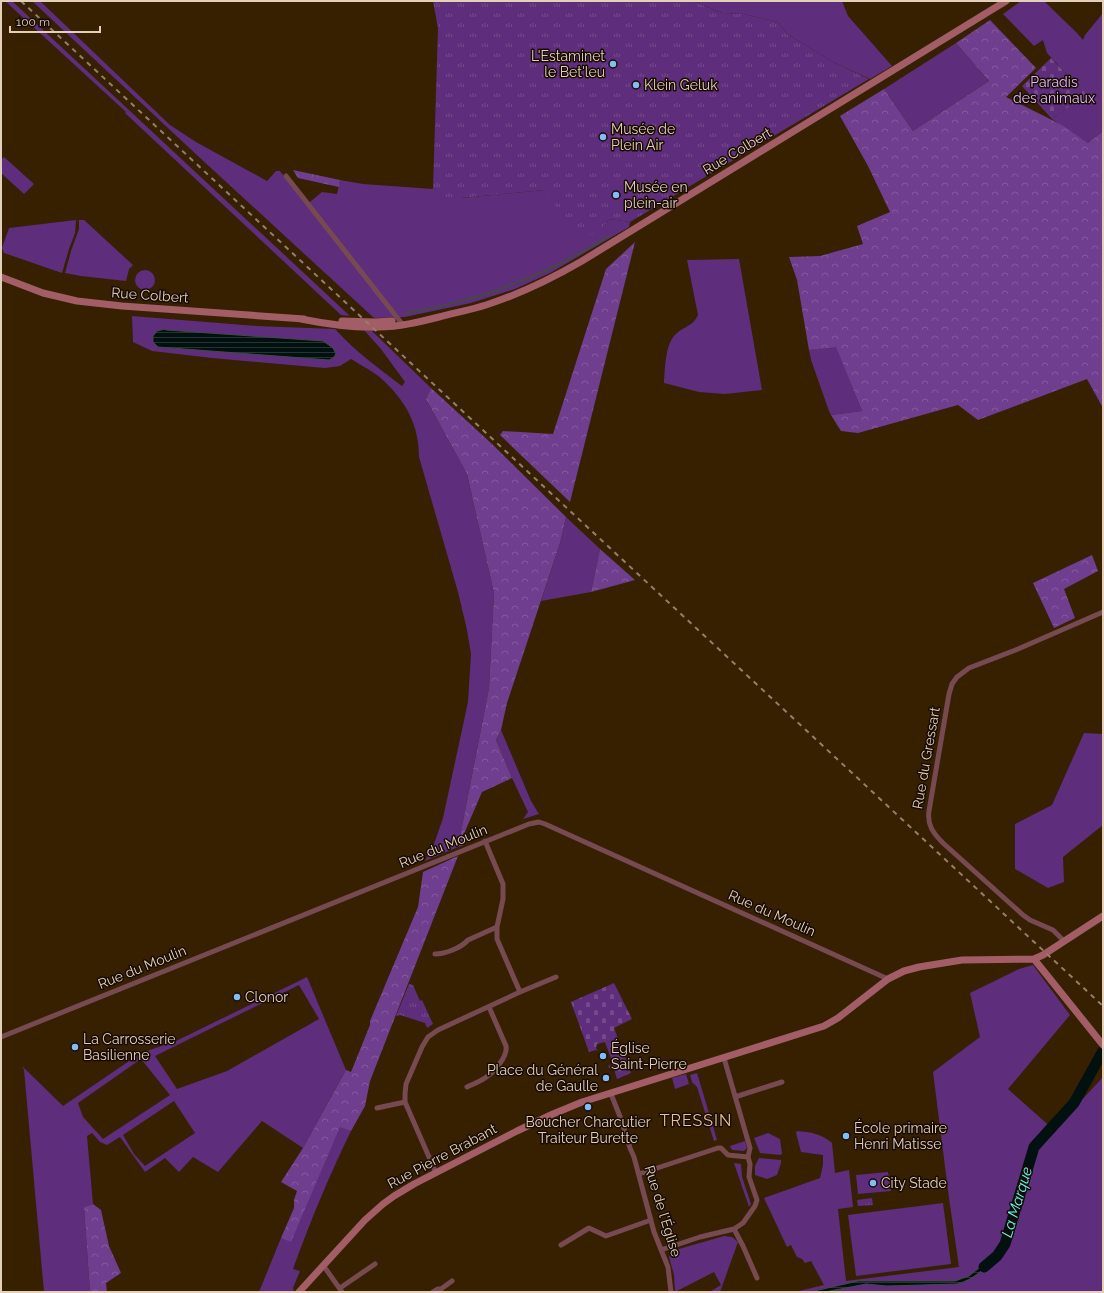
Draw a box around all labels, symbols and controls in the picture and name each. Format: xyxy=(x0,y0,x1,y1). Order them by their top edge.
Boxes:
scale bar xyxy=(10,8,100,34)
text: 100 m xyxy=(16,15,50,29)
place label: L'Estaminet le Bet'leu xyxy=(531,48,605,80)
marker: L'Estaminet le Bet'leu xyxy=(608,59,618,69)
park label: Paradis des animaux xyxy=(1013,74,1095,106)
place label: Klein Geluk xyxy=(644,77,718,93)
marker: Klein Geluk xyxy=(631,80,641,90)
place label: Musée de Plein Air xyxy=(611,121,675,153)
street label: Rue Colbert xyxy=(700,124,775,178)
marker: Musée de Plein Air xyxy=(598,132,608,142)
place label: Musée en plein-air xyxy=(624,179,688,211)
marker: Musée en plein-air xyxy=(611,190,621,200)
street label: Rue Colbert xyxy=(111,284,189,306)
street label: Rue du Gressart xyxy=(909,705,943,810)
street label: Rue du Moulin xyxy=(397,821,489,871)
street label: Rue du Moulin xyxy=(726,887,818,939)
street label: Rue du Moulin xyxy=(96,942,188,992)
place label: Clonor xyxy=(245,989,288,1005)
marker: Clonor xyxy=(232,992,242,1002)
place label: La Carrosserie Basilienne xyxy=(83,1031,175,1063)
place label: Église Saint-Pierre xyxy=(611,1039,687,1072)
marker: La Carrosserie Basilienne xyxy=(70,1042,80,1052)
marker: Église Saint-Pierre xyxy=(598,1051,608,1061)
place label: Place du Général de Gaulle xyxy=(487,1062,598,1094)
marker: Place du Général de Gaulle xyxy=(601,1073,611,1083)
marker: Boucher Charcutier Traiteur Burette xyxy=(583,1102,593,1112)
district label: TRESSIN xyxy=(660,1111,732,1130)
place label: Boucher Charcutier Traiteur Burette xyxy=(525,1114,651,1146)
place label: École primaire Henri Matisse xyxy=(854,1119,947,1152)
street label: Rue Pierre Brabant xyxy=(385,1120,500,1192)
marker: École primaire Henri Matisse xyxy=(841,1131,851,1141)
street label: Rue de l'Église xyxy=(641,1163,685,1259)
water label: La Marque xyxy=(998,1165,1036,1239)
place label: City Stade xyxy=(881,1175,947,1191)
marker: City Stade xyxy=(868,1178,878,1188)

